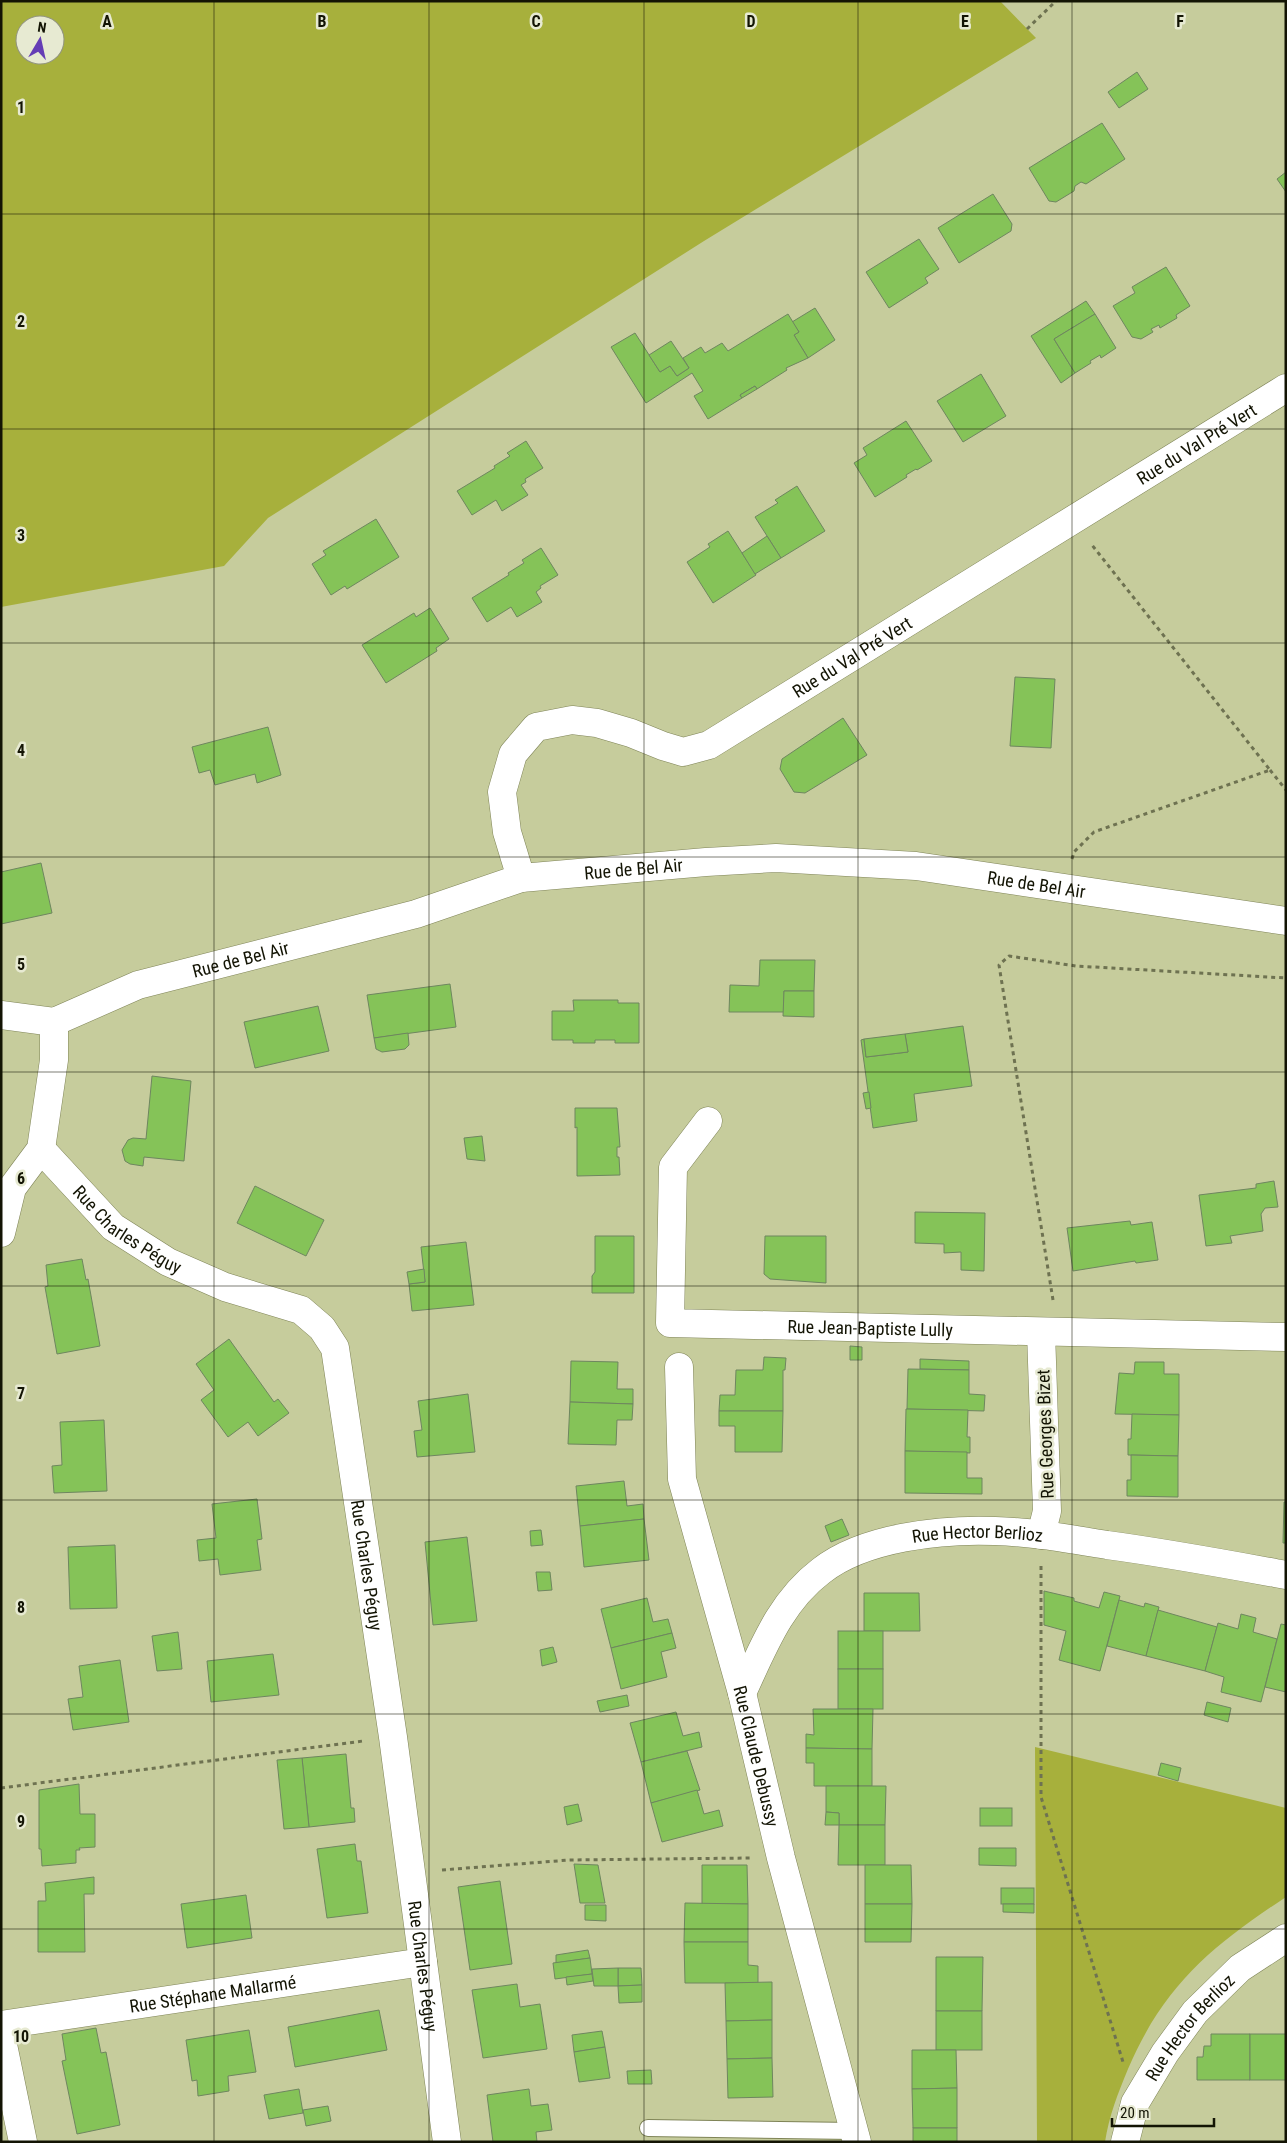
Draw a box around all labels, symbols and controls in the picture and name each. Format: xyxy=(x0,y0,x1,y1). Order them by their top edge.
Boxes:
text: A xyxy=(102,12,112,31)
text: B xyxy=(318,12,327,31)
text: C xyxy=(531,12,541,31)
text: D xyxy=(746,12,756,31)
text: E xyxy=(961,12,969,31)
text: F xyxy=(1176,12,1184,31)
north arrow xyxy=(15,15,65,65)
text: N xyxy=(37,19,48,36)
text: 1 xyxy=(17,98,25,117)
text: 2 xyxy=(17,312,25,331)
street label: Rue du Val Pré Vert xyxy=(1133,399,1260,488)
text: 3 xyxy=(17,526,25,545)
street label: Rue du Val Pré Vert xyxy=(788,612,915,701)
text: 4 xyxy=(17,741,25,760)
street label: Rue de Bel Air xyxy=(583,854,684,883)
street label: Rue de Bel Air xyxy=(986,866,1087,902)
street label: Rue de Bel Air xyxy=(190,936,291,981)
text: 5 xyxy=(17,955,25,974)
text: 6 xyxy=(17,1169,25,1188)
street label: Rue Charles Péguy xyxy=(69,1181,185,1277)
street label: Rue Jean-Baptiste Lully xyxy=(787,1315,954,1340)
street label: Rue Georges Bizet xyxy=(1032,1369,1058,1499)
text: 7 xyxy=(17,1384,25,1403)
street label: Rue Charles Péguy xyxy=(347,1498,388,1633)
street label: Rue Hector Berlioz xyxy=(910,1520,1044,1546)
text: 8 xyxy=(17,1598,25,1617)
street label: Rue Claude Debussy xyxy=(730,1683,784,1829)
text: 9 xyxy=(17,1812,25,1831)
street label: Rue Charles Péguy xyxy=(404,1899,443,2034)
street label: Rue Hector Berlioz xyxy=(1140,1969,1238,2084)
street label: Rue Stéphane Mallarmé xyxy=(128,1971,297,2016)
text: 10 xyxy=(13,2027,29,2046)
scale bar xyxy=(1112,2096,1214,2128)
text: 20 m xyxy=(1120,2104,1150,2122)

